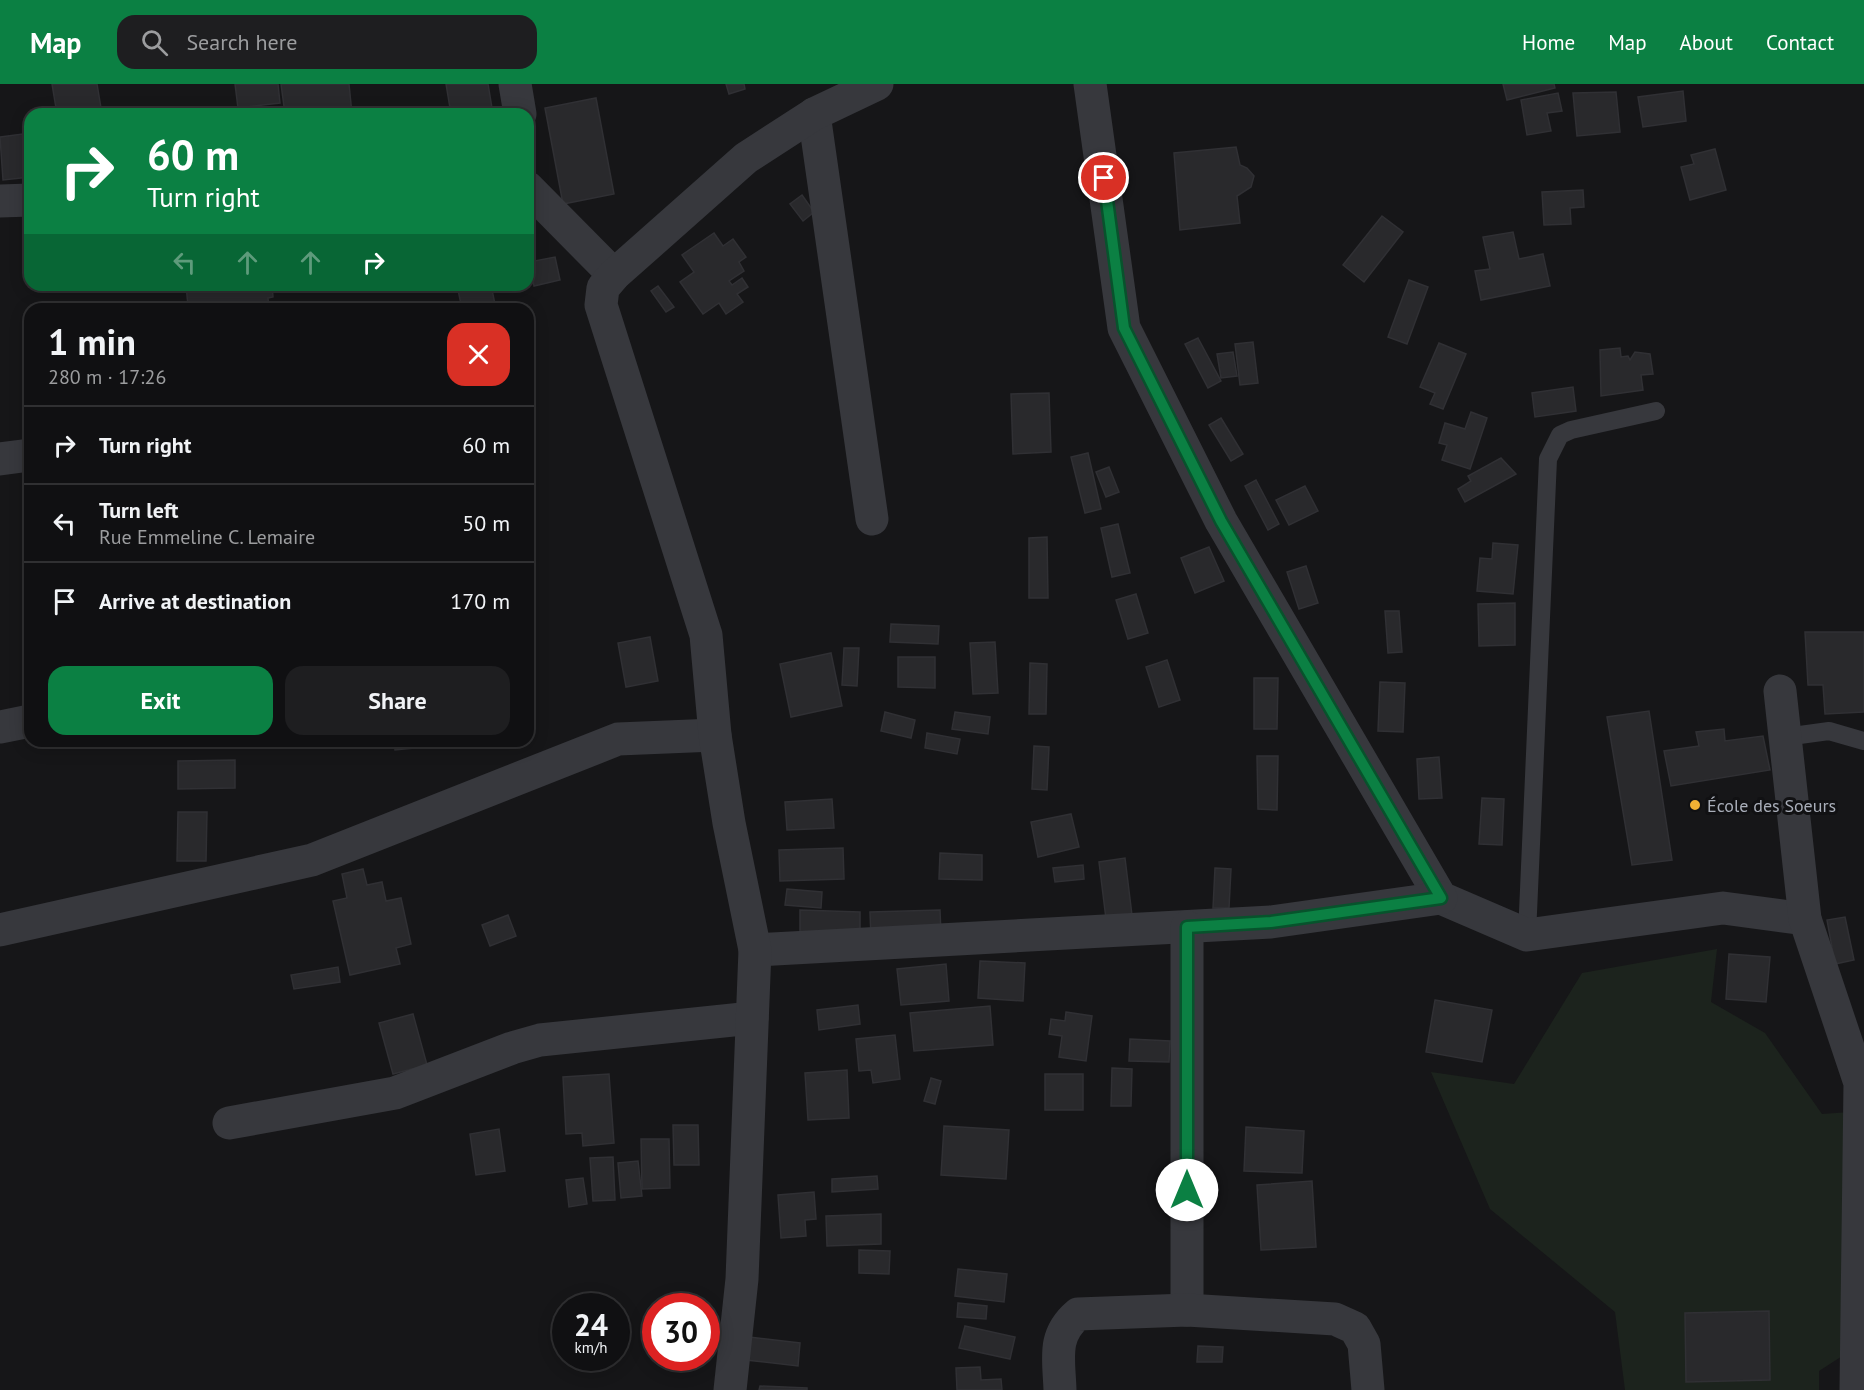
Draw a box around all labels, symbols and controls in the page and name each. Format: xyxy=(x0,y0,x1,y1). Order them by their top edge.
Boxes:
search box xyxy=(117,15,537,69)
text: Map xyxy=(30,24,81,61)
icon: search xyxy=(138,26,171,59)
text: Search here xyxy=(186,28,297,56)
text: Home xyxy=(1522,29,1575,56)
text: Map xyxy=(1608,29,1647,56)
text: About xyxy=(1680,29,1733,56)
text: Contact xyxy=(1766,29,1834,56)
text: 60 m xyxy=(147,127,239,182)
icon: right xyxy=(48,132,126,210)
pin xyxy=(1078,152,1129,203)
icon: arrive xyxy=(1087,161,1120,194)
text: Turn right xyxy=(147,180,260,214)
icon: left xyxy=(168,246,201,279)
icon: ahead xyxy=(231,246,264,279)
icon: ahead xyxy=(294,246,327,279)
icon: right xyxy=(357,246,390,279)
text: 1 min xyxy=(48,318,136,365)
button: close xyxy=(447,323,510,386)
text: 280 m · 17:26 xyxy=(48,364,166,390)
icon: right xyxy=(48,429,81,462)
text: Turn right xyxy=(99,431,191,459)
text: 60 m xyxy=(462,431,510,459)
text: Turn left xyxy=(99,496,179,524)
icon: left xyxy=(48,507,81,540)
text: 50 m xyxy=(462,509,510,537)
text: Rue Emmeline C. Lemaire xyxy=(99,524,315,550)
icon: arrive xyxy=(48,585,81,618)
text: Arrive at destination xyxy=(99,587,291,615)
text: 170 m xyxy=(450,587,510,615)
button: Exit xyxy=(48,666,273,735)
button: Share xyxy=(285,666,510,735)
place label: École des Soeurs xyxy=(1707,794,1836,817)
marker: École des Soeurs xyxy=(1688,798,1702,812)
position arrow xyxy=(1155,1158,1219,1222)
speed limit sign: 30 xyxy=(642,1293,720,1371)
text: 24 xyxy=(574,1305,608,1344)
text: km/h xyxy=(575,1338,607,1357)

